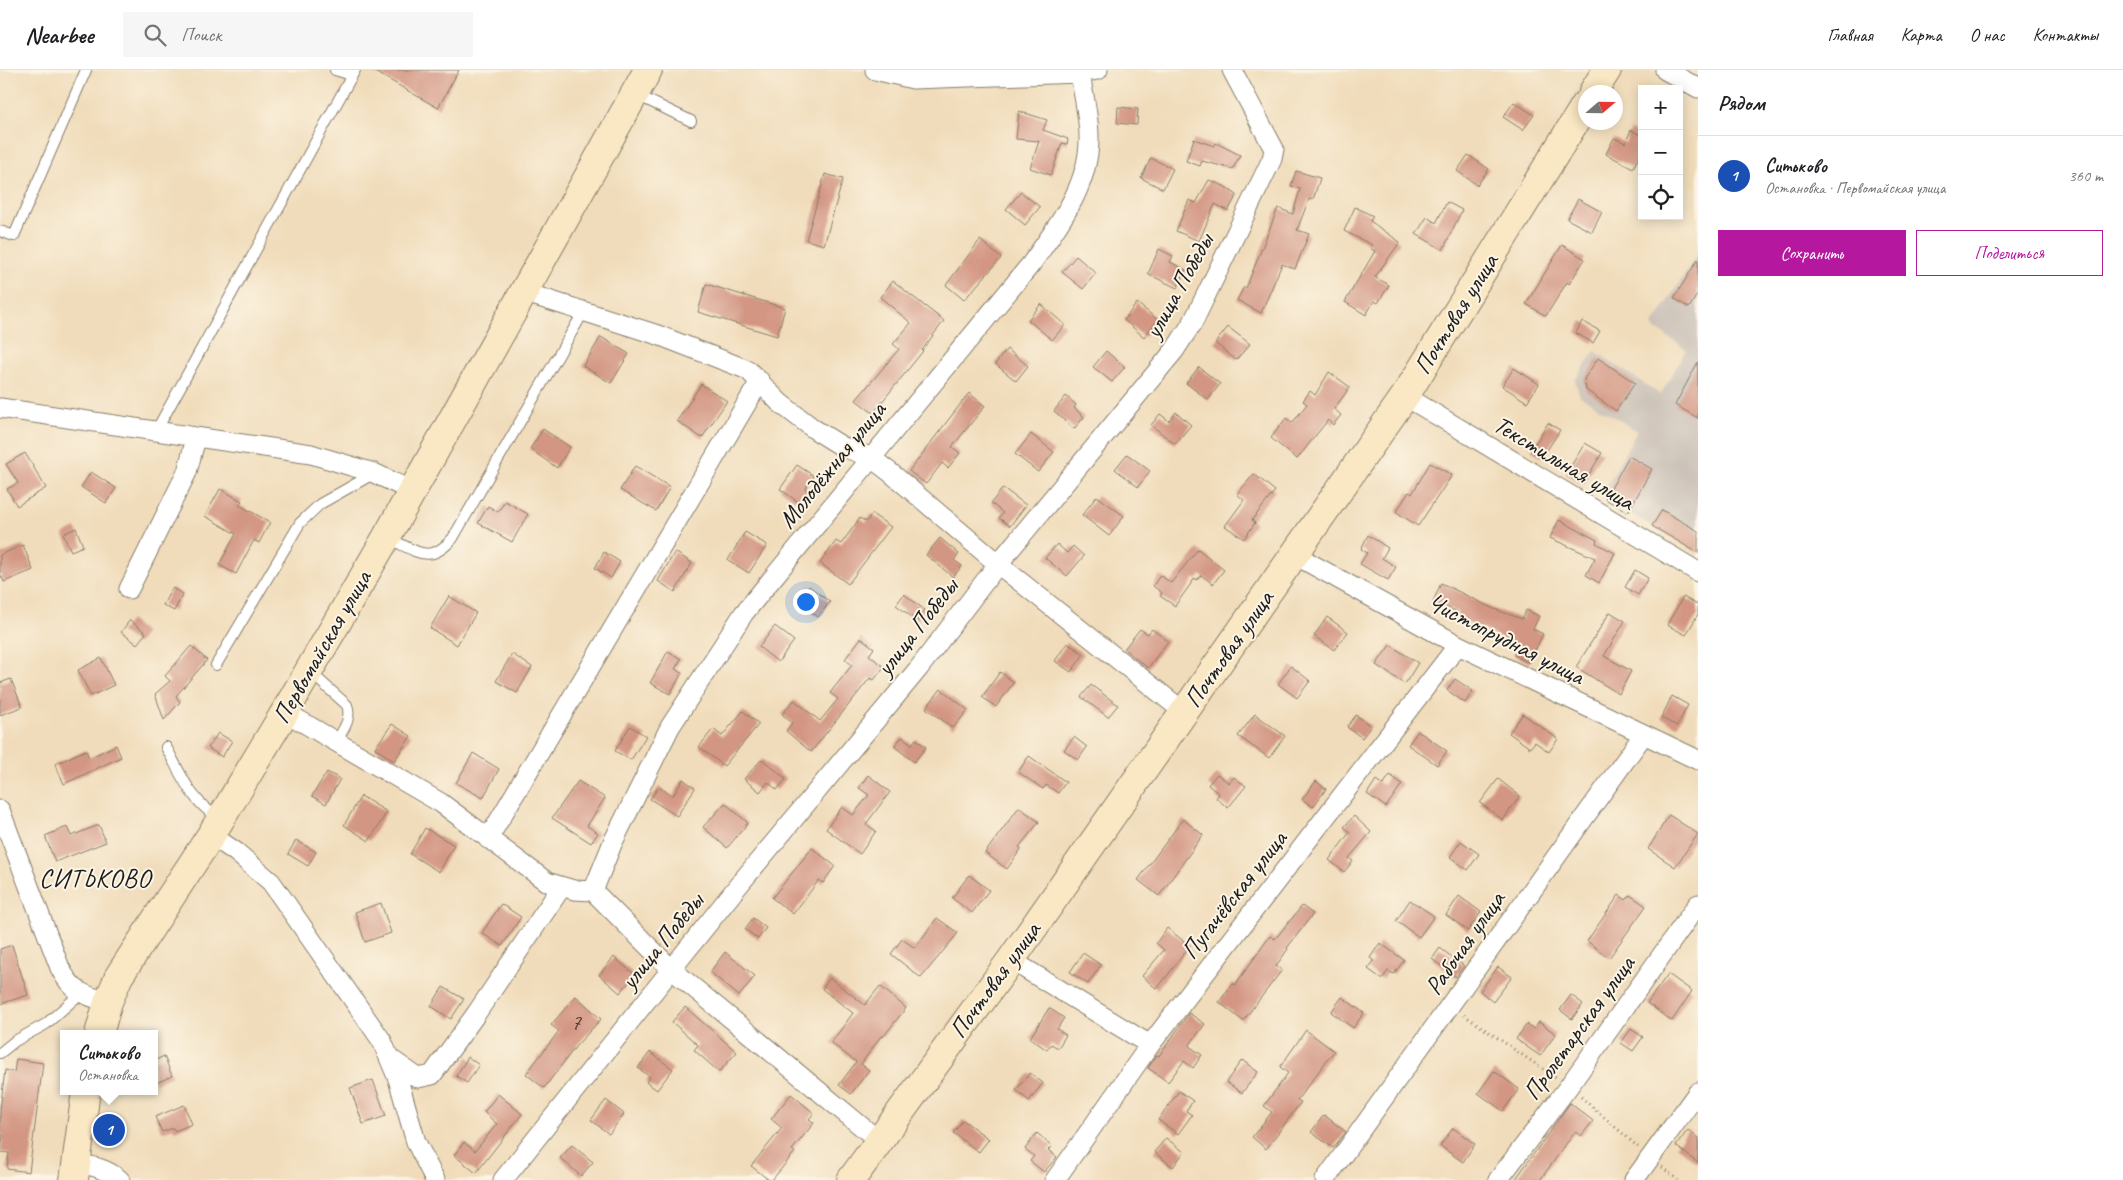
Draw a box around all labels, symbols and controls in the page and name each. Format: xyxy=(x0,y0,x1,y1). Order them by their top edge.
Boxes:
search box xyxy=(123,12,473,57)
text: Nearbee xyxy=(25,20,93,50)
icon: search xyxy=(141,21,169,49)
text: Поиск xyxy=(181,23,221,47)
text: Главная xyxy=(1828,24,1873,46)
text: Карта xyxy=(1901,24,1942,46)
text: О нас xyxy=(1970,24,2005,46)
text: Контакты xyxy=(2033,24,2098,46)
north arrow xyxy=(1578,85,1623,130)
map controls xyxy=(1638,85,1683,220)
button: + xyxy=(1638,85,1683,130)
text: Рядом xyxy=(1718,90,1765,116)
button: − xyxy=(1638,130,1683,175)
text: Ситьково xyxy=(1765,154,1827,178)
text: 1 xyxy=(1730,166,1738,186)
text: 360 m xyxy=(2069,166,2103,186)
button: locate xyxy=(1638,175,1683,220)
text: Остановка · Первомайская улица xyxy=(1765,178,1945,198)
street label: улица Победы xyxy=(1136,226,1222,346)
button: Сохранить xyxy=(1718,230,1906,276)
button: Поделиться xyxy=(1916,230,2103,276)
street label: Почтовая улица xyxy=(1406,246,1507,380)
street label: Молодёжная улица xyxy=(771,393,894,535)
street label: Текстильная улица xyxy=(1488,408,1642,519)
street label: Первомайская улица xyxy=(265,563,380,729)
street label: улица Победы xyxy=(868,570,966,684)
street label: Почтовая улица xyxy=(1177,582,1282,714)
street label: Чистопрудная улица xyxy=(1422,586,1591,693)
your location xyxy=(793,589,819,615)
street label: Пугачёвская улица xyxy=(1174,823,1295,966)
district label: СИТЬКОВО xyxy=(39,862,153,895)
street label: Рабочая улица xyxy=(1418,883,1514,1001)
street label: улица Победы xyxy=(612,885,712,997)
street label: Почтовая улица xyxy=(942,914,1049,1044)
street label: Пролетарская улица xyxy=(1516,948,1643,1107)
house number: 7 xyxy=(571,1008,582,1036)
popup xyxy=(60,1030,158,1095)
text: Ситьково xyxy=(78,1041,140,1065)
text: Остановка xyxy=(78,1065,138,1085)
pin: 1 xyxy=(93,1111,125,1149)

